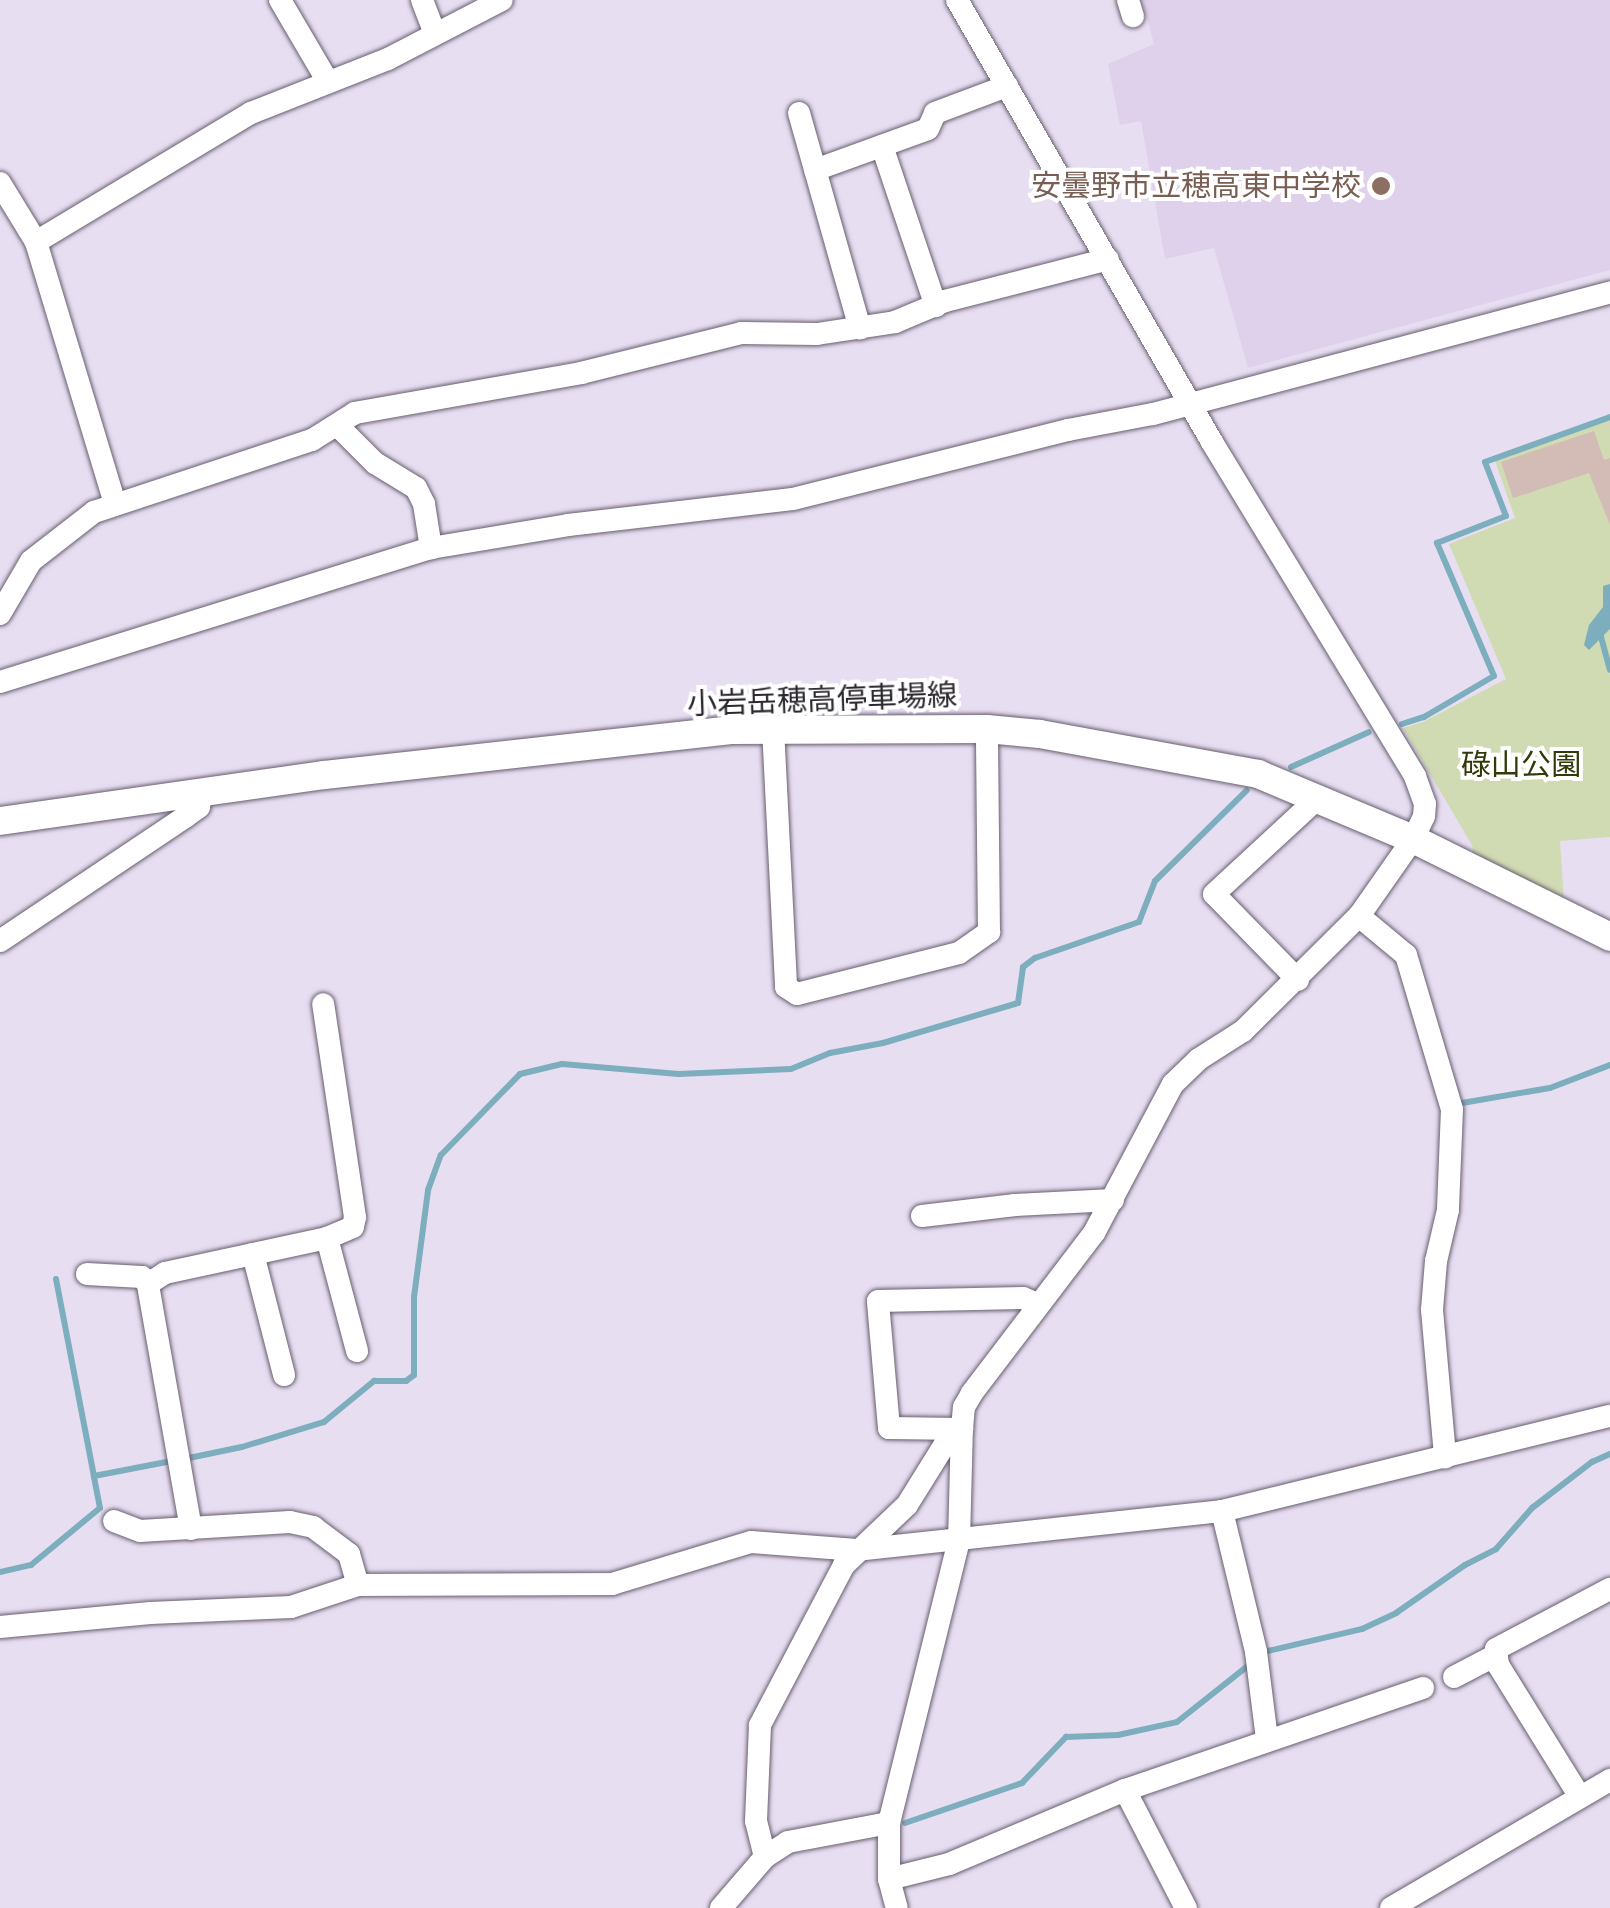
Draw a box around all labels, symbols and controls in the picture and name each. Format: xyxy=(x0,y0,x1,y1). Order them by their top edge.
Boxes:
place label: 安曇野市立穂高東中学校 xyxy=(1031,168,1361,204)
marker: 安曇野市立穂高東中学校 xyxy=(1370,175,1392,197)
street label: 小岩岳穂高停車場線 xyxy=(686,677,958,723)
park label: 碌山公園 xyxy=(1461,747,1581,783)

